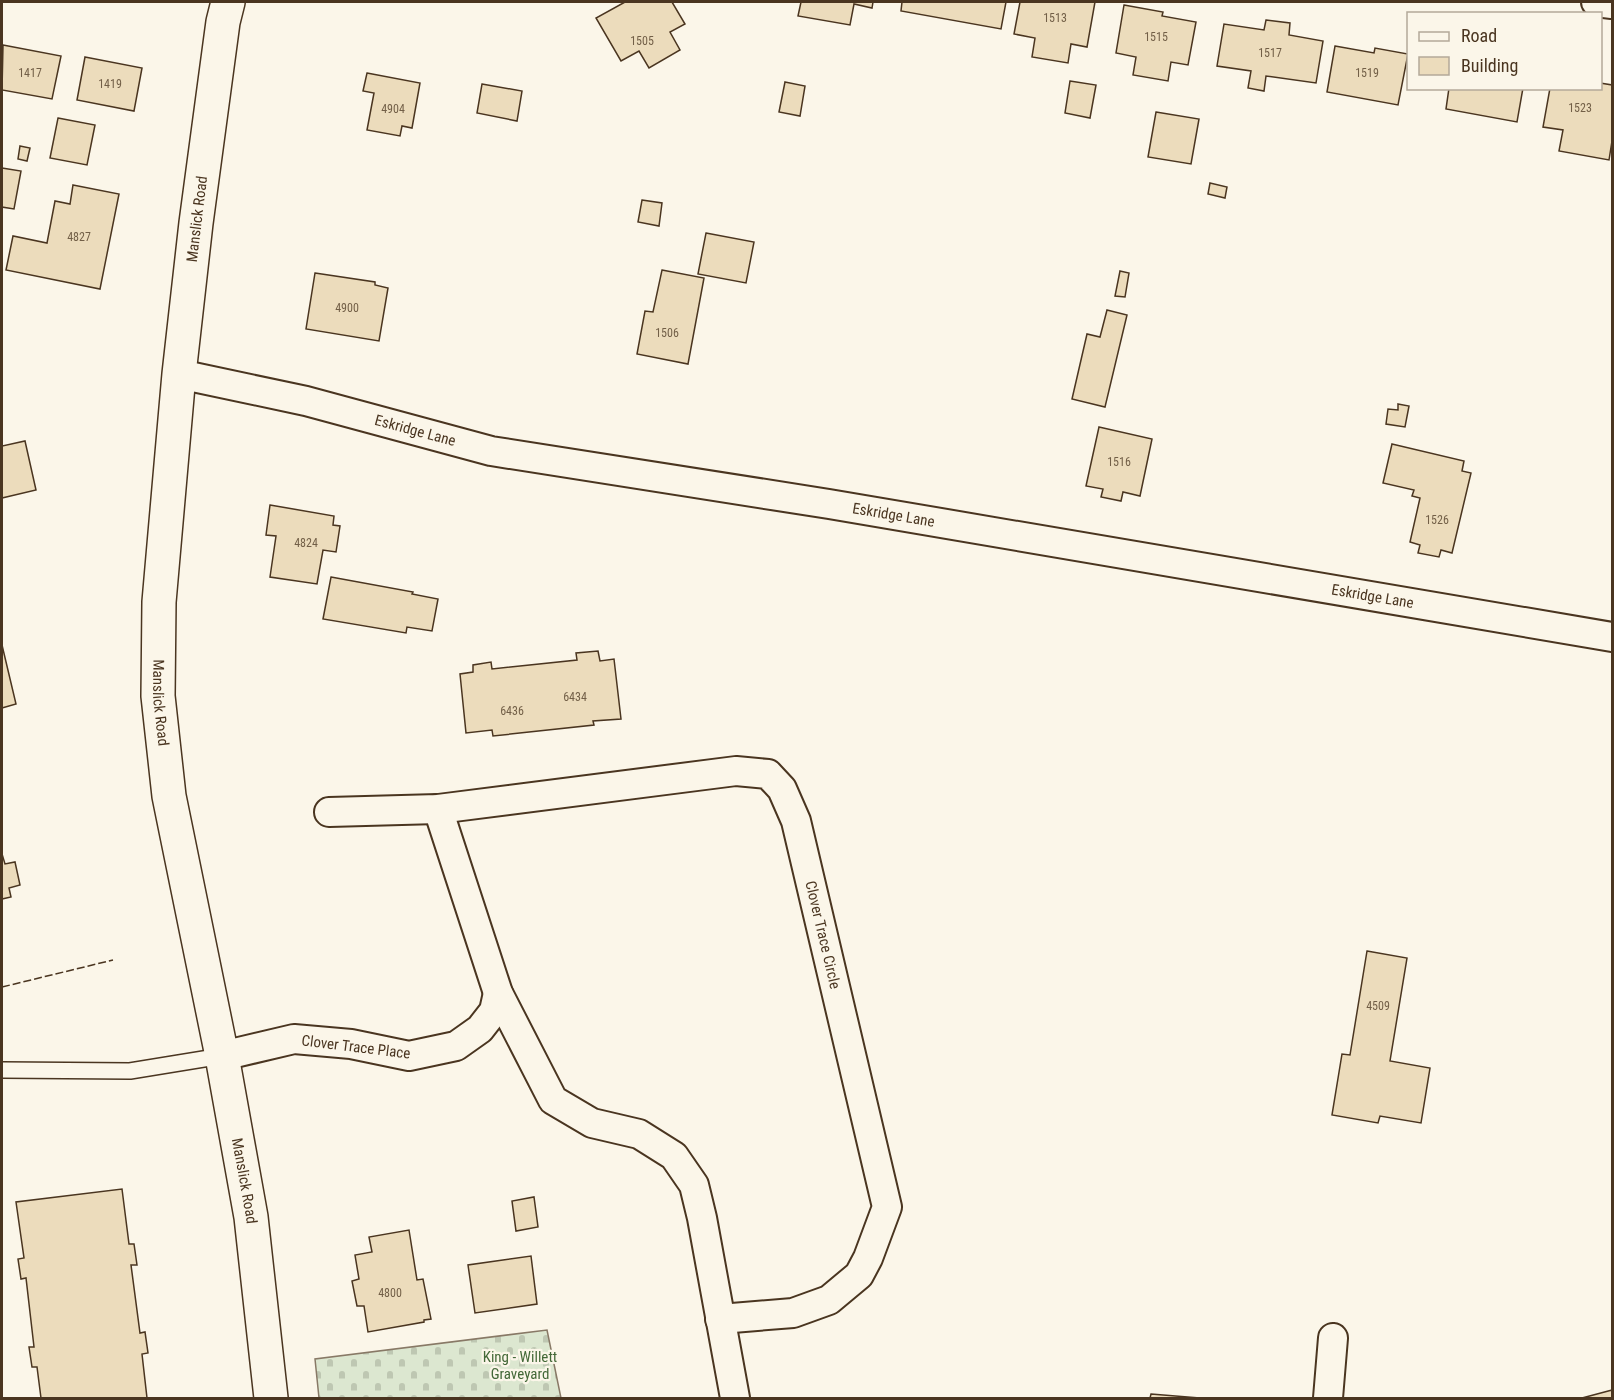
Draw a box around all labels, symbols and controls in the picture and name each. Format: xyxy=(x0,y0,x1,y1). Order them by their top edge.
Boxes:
house number: 1513 xyxy=(1043,11,1067,25)
legend xyxy=(1407,12,1602,90)
text: Road xyxy=(1461,25,1497,46)
house number: 1515 xyxy=(1144,30,1168,44)
house number: 1505 xyxy=(630,34,654,48)
house number: 1517 xyxy=(1258,46,1282,60)
text: Building xyxy=(1461,55,1518,76)
house number: 1417 xyxy=(18,66,42,80)
house number: 1519 xyxy=(1355,66,1379,80)
house number: 1419 xyxy=(98,77,122,91)
house number: 1523 xyxy=(1568,101,1592,115)
house number: 4904 xyxy=(381,102,405,116)
street label: Manslick Road xyxy=(183,175,211,263)
house number: 4827 xyxy=(67,230,91,244)
house number: 4900 xyxy=(335,301,359,315)
house number: 1506 xyxy=(655,326,679,340)
street label: Eskridge Lane xyxy=(373,411,458,450)
house number: 1516 xyxy=(1107,455,1131,469)
street label: Eskridge Lane xyxy=(851,499,936,531)
house number: 1526 xyxy=(1425,513,1449,527)
house number: 4824 xyxy=(294,536,318,550)
street label: Eskridge Lane xyxy=(1330,581,1415,612)
street label: Manslick Road xyxy=(149,659,172,747)
house number: 6434 xyxy=(563,690,587,704)
house number: 6436 xyxy=(500,704,524,718)
street label: Clover Trace Circle xyxy=(801,879,844,991)
house number: 4509 xyxy=(1366,999,1390,1013)
street label: Clover Trace Place xyxy=(301,1031,411,1063)
street label: Manslick Road xyxy=(228,1136,261,1225)
house number: 4800 xyxy=(378,1286,402,1300)
park label: King - Willett Graveyard xyxy=(483,1348,557,1383)

